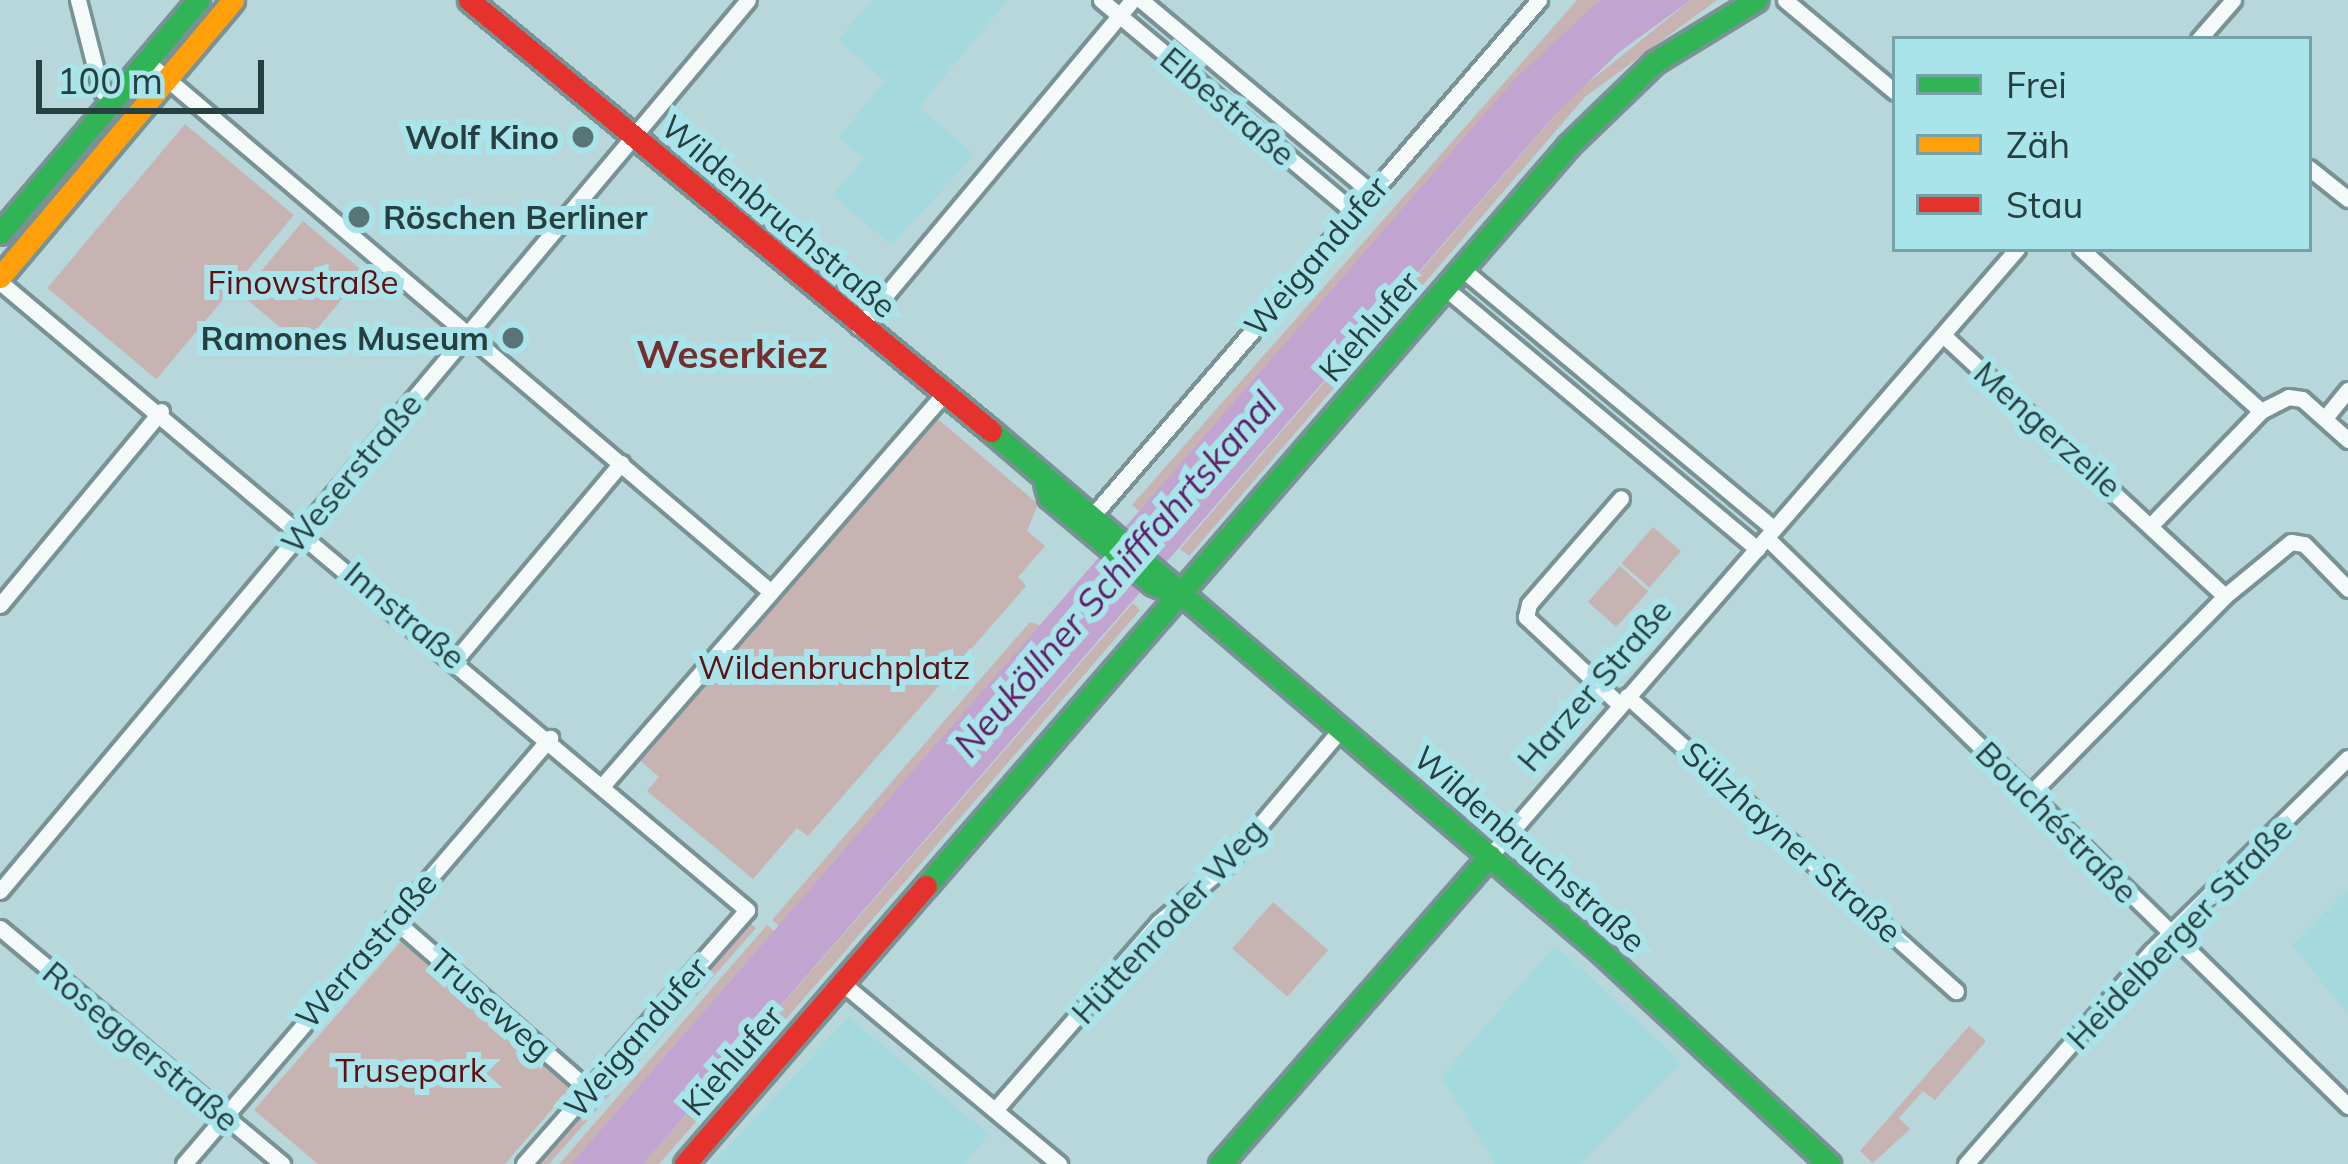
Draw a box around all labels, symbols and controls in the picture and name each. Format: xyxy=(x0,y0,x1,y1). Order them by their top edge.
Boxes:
scale bar xyxy=(42,36,270,110)
legend xyxy=(1892,36,2312,252)
street label: Elbestraße xyxy=(1153,38,1303,174)
text: 100 m xyxy=(57,58,163,103)
text: Frei xyxy=(2006,62,2067,107)
street label: Wildenbruchstraße xyxy=(654,106,904,326)
place label: Wolf Kino xyxy=(405,117,559,157)
text: Zäh xyxy=(2006,122,2070,167)
marker: Wolf Kino xyxy=(570,124,596,150)
street label: Weigandufer xyxy=(1236,168,1396,344)
text: Stau xyxy=(2006,182,2083,227)
place label: Röschen Berliner xyxy=(383,197,647,237)
marker: Röschen Berliner xyxy=(346,204,372,230)
park label: Finowstraße xyxy=(208,262,398,302)
street label: Kiehlufer xyxy=(1310,263,1428,389)
place label: Ramones Museum xyxy=(200,318,489,358)
marker: Ramones Museum xyxy=(500,325,526,351)
district label: Weserkiez xyxy=(636,331,828,377)
street label: Mengerzeile xyxy=(1966,353,2130,505)
water label: Neuköllner Schifffahrtskanal xyxy=(945,383,1285,765)
street label: Weserstraße xyxy=(272,385,430,561)
street label: Innstraße xyxy=(337,553,473,677)
street label: Harzer Straße xyxy=(1509,591,1679,779)
park label: Wildenbruchplatz xyxy=(698,647,970,687)
street label: Sülzhayner Straße xyxy=(1674,733,1910,951)
street label: Bouchéstraße xyxy=(1968,733,2146,911)
street label: Wildenbruchstraße xyxy=(1406,738,1654,960)
street label: Heidelberger Straße xyxy=(2058,809,2300,1057)
street label: Hüttenroder Weg xyxy=(1063,810,1273,1032)
street label: Werrastraße xyxy=(287,864,445,1036)
street label: Truseweg xyxy=(422,940,560,1068)
street label: Weigandufer xyxy=(556,949,716,1125)
street label: Roseggerstraße xyxy=(35,953,247,1139)
street label: Kiehlufer xyxy=(673,997,791,1123)
park label: Trusepark xyxy=(335,1050,487,1090)

